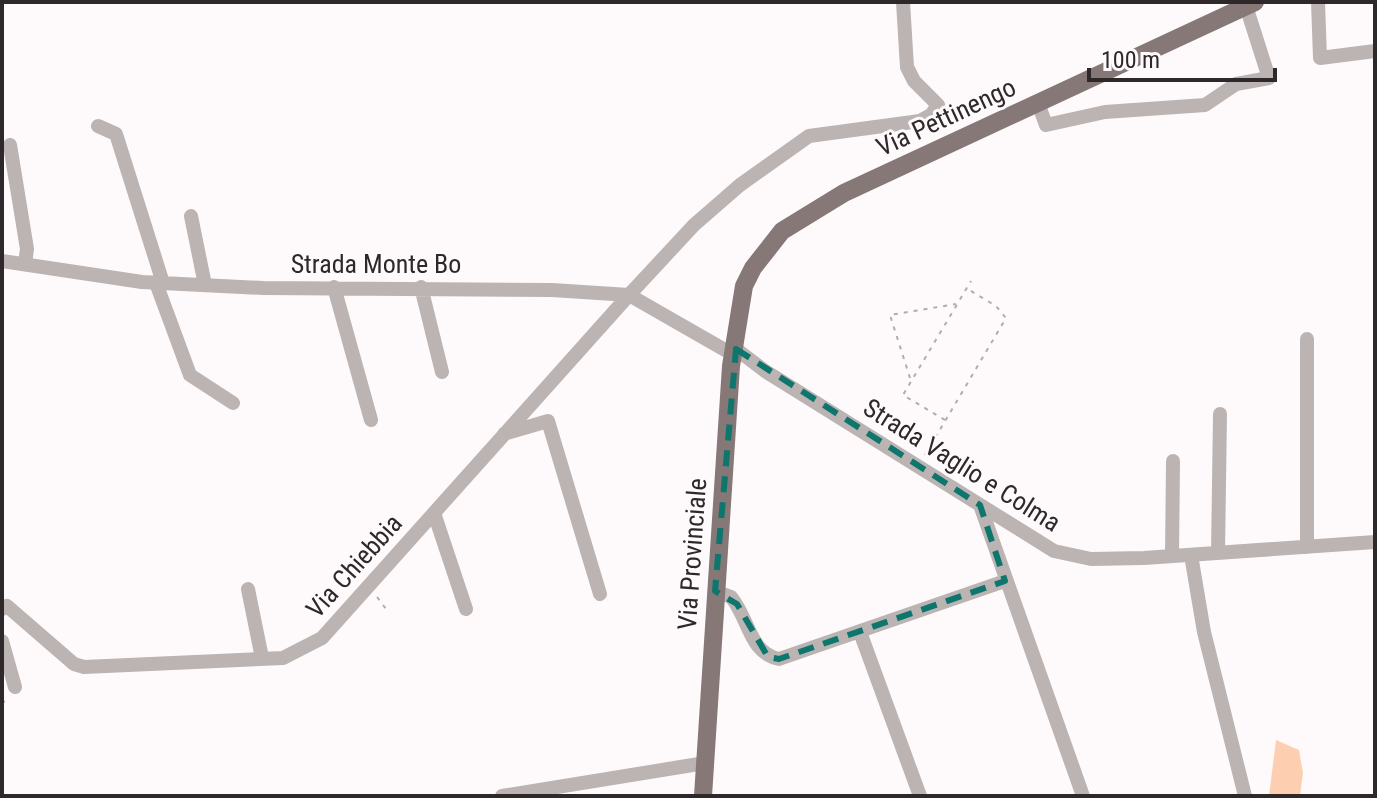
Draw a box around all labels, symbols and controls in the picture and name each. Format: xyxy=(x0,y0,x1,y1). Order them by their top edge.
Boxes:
scale bar xyxy=(1089,32,1275,82)
text: 100 m xyxy=(1101,46,1160,74)
street label: Via Pettinengo xyxy=(872,72,1020,162)
street label: Strada Monte Bo xyxy=(291,249,461,279)
street label: Strada Vaglio e Colma xyxy=(858,392,1066,538)
street label: Via Provinciale xyxy=(672,477,712,631)
street label: Via Chiebbia xyxy=(300,508,408,624)

